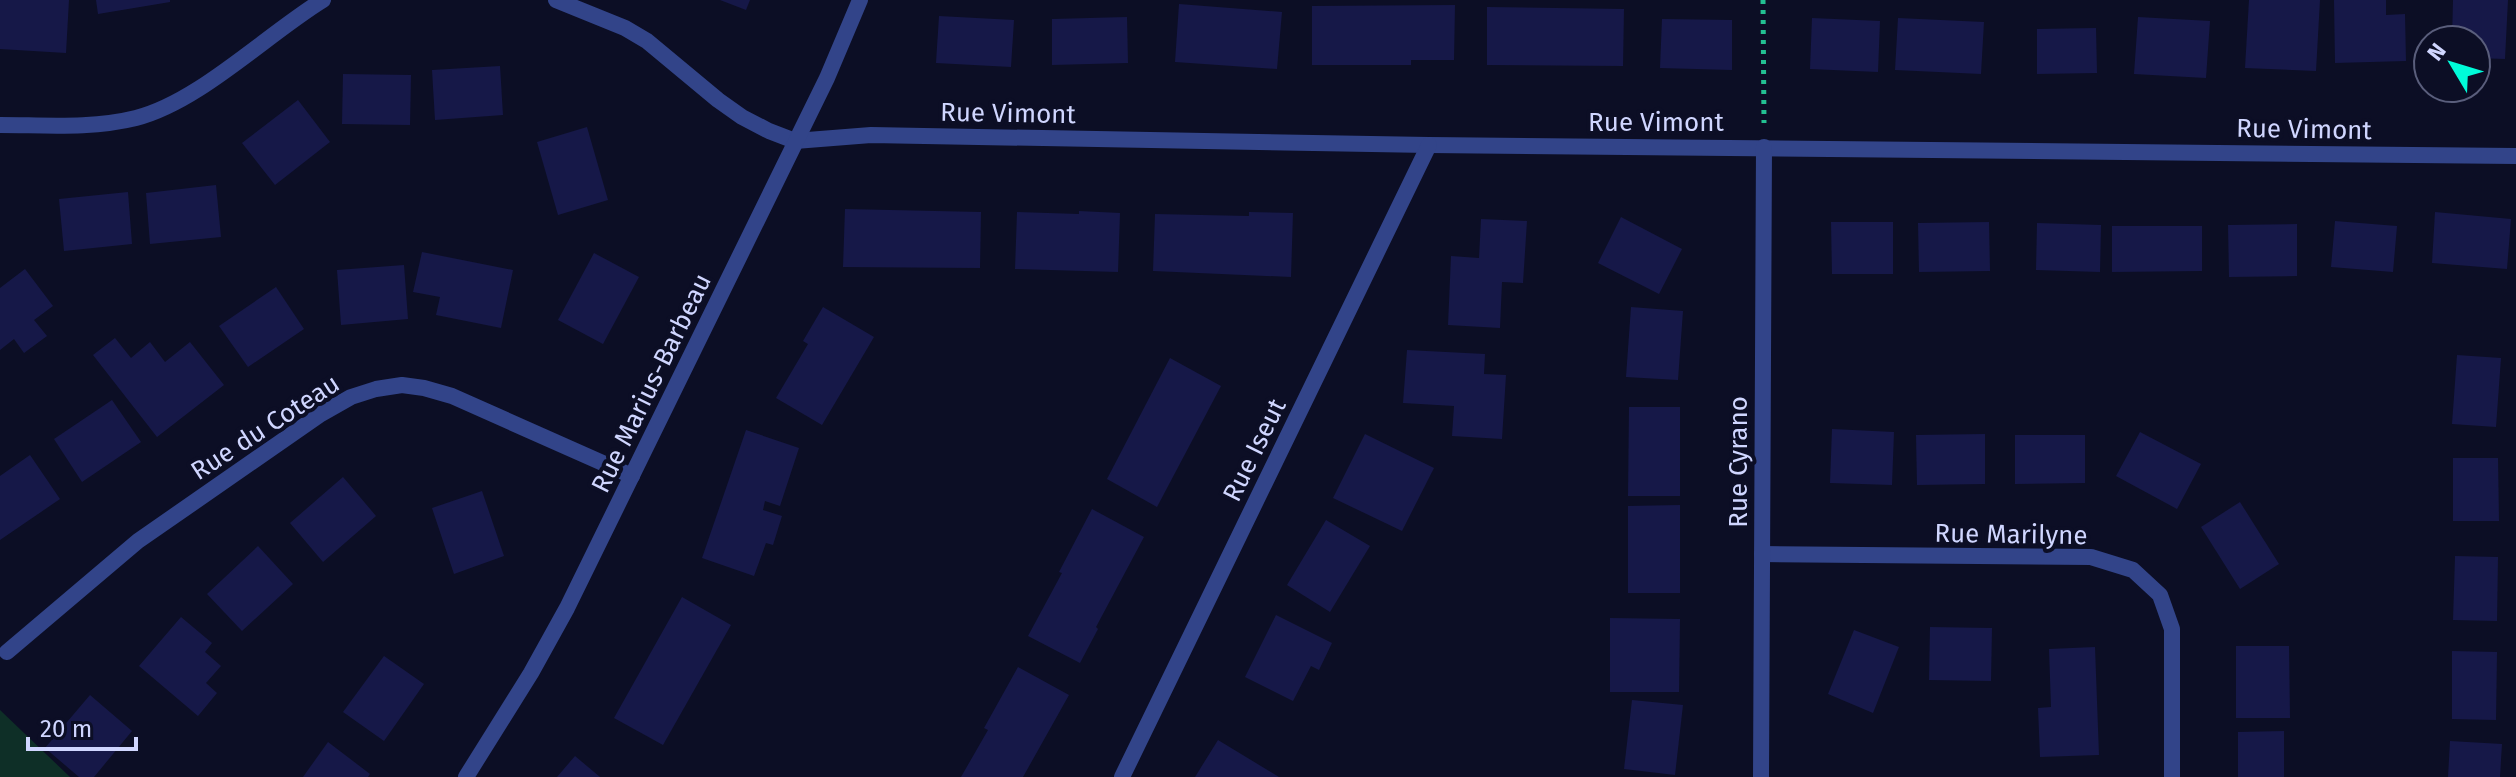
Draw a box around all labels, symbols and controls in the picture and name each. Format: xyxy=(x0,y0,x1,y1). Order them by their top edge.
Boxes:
north arrow xyxy=(2412,24,2492,104)
text: N xyxy=(2422,38,2452,66)
street label: Rue Vimont xyxy=(940,97,1077,130)
street label: Rue Vimont xyxy=(1588,107,1725,138)
street label: Rue Vimont xyxy=(2236,113,2373,146)
street label: Rue Marius-Barbeau xyxy=(585,269,718,498)
street label: Rue du Coteau xyxy=(185,368,345,487)
street label: Rue Iseut xyxy=(1216,393,1293,507)
street label: Rue Cyrano xyxy=(1723,396,1754,528)
street label: Rue Marilyne xyxy=(1934,518,2088,551)
scale bar xyxy=(28,701,136,751)
text: 20 m xyxy=(40,715,92,743)

